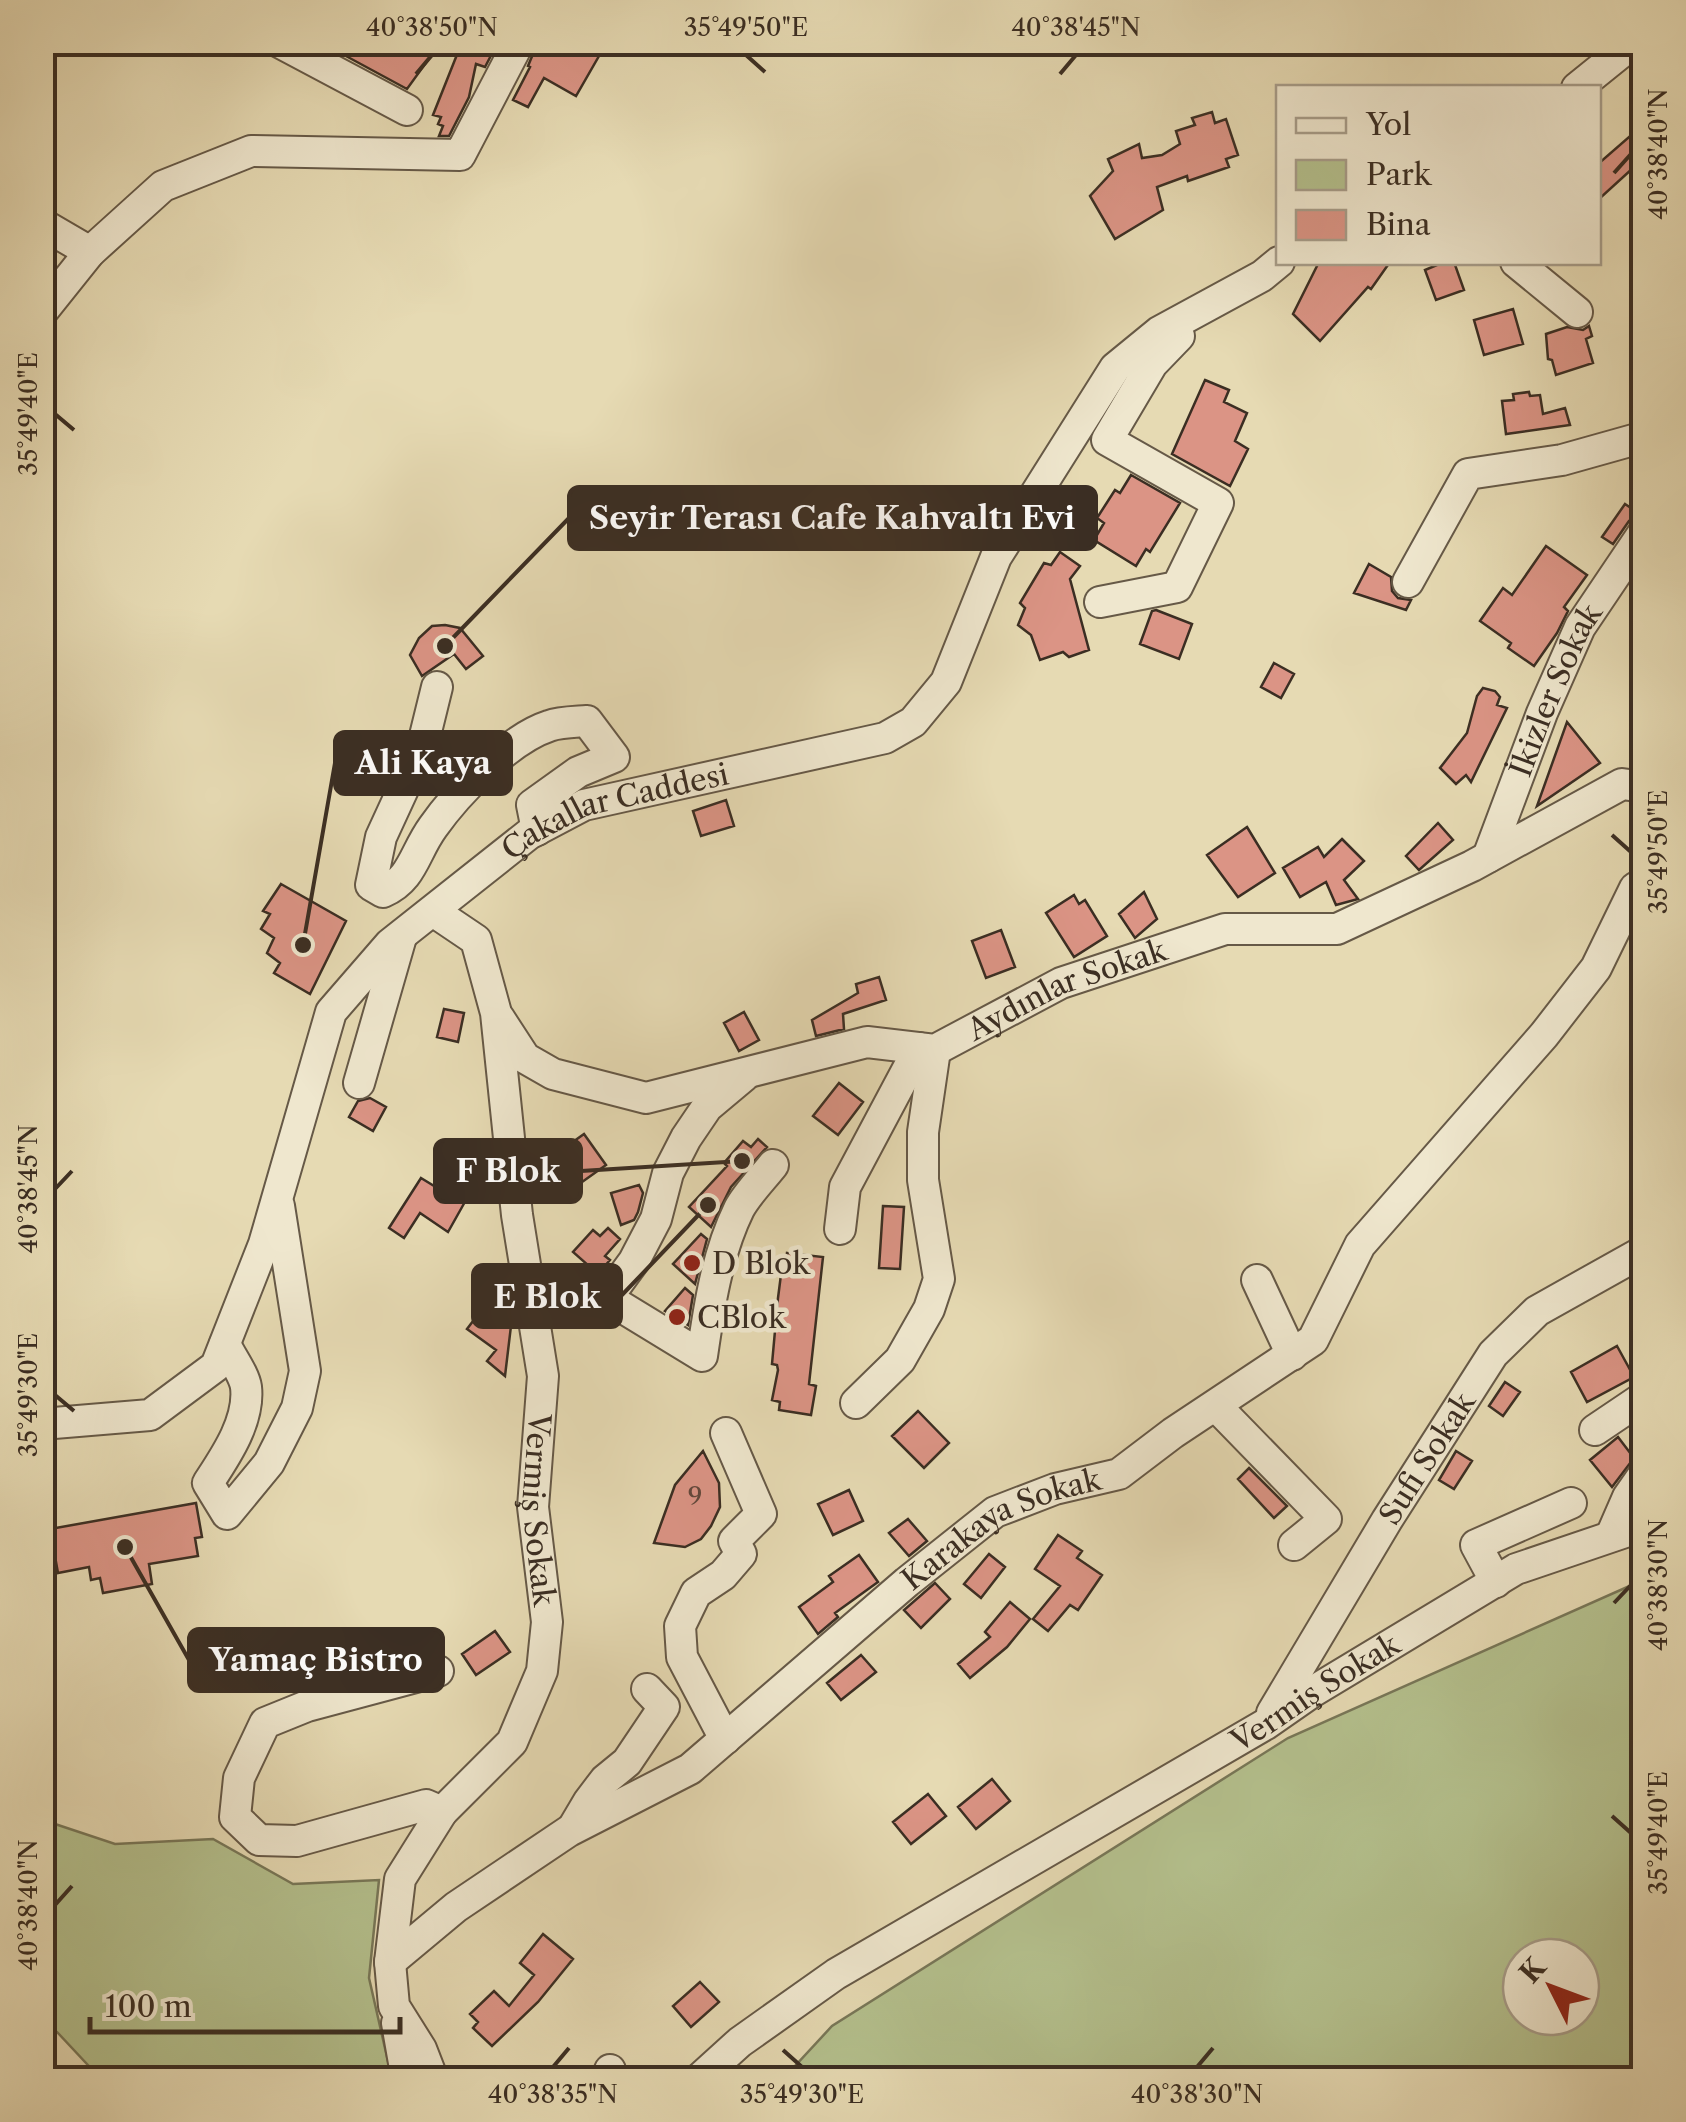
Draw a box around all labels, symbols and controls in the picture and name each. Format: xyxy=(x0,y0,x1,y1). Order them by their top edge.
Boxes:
text: 40°38'50"N xyxy=(366,12,498,43)
text: 35°49'50"E xyxy=(684,12,808,43)
text: 40°38'45"N xyxy=(1011,12,1141,43)
legend xyxy=(1276,85,1601,265)
text: 40°38'40"N xyxy=(1643,88,1674,220)
text: Yol xyxy=(1365,106,1411,143)
text: Park xyxy=(1366,156,1433,193)
text: Bina xyxy=(1366,206,1431,243)
text: 35°49'40"E xyxy=(13,352,44,476)
callout: Seyir Terası Cafe Kahvaltı Evi xyxy=(569,487,1096,549)
text: Seyir Terası Cafe Kahvaltı Evi xyxy=(589,498,1075,537)
street label: İkizler Sokak xyxy=(1501,595,1610,782)
callout: Ali Kaya xyxy=(335,732,511,794)
text: Ali Kaya xyxy=(354,743,492,782)
street label: Çakallar Caddesi xyxy=(494,755,732,867)
text: 35°49'50"E xyxy=(1643,790,1674,914)
street label: Aydınlar Sokak xyxy=(960,931,1172,1049)
text: 40°38'45"N xyxy=(13,1124,44,1254)
callout: F Blok xyxy=(435,1140,581,1202)
text: F Blok xyxy=(456,1151,561,1190)
place label: D Blok xyxy=(712,1245,811,1282)
marker: D Blok xyxy=(681,1252,703,1274)
callout: E Blok xyxy=(473,1265,621,1327)
text: E Blok xyxy=(493,1277,602,1316)
place label: CBlok xyxy=(697,1299,787,1336)
marker: CBlok xyxy=(666,1306,688,1328)
text: 35°49'30"E xyxy=(13,1333,44,1457)
street label: Sufi Sokak xyxy=(1371,1384,1483,1531)
street label: Vermiş Sokak xyxy=(514,1411,564,1609)
street label: Karakaya Sokak xyxy=(894,1460,1106,1598)
house number: 9 xyxy=(688,1481,702,1512)
text: 40°38'30"N xyxy=(1643,1519,1674,1651)
street label: Vermiş Sokak xyxy=(1223,1624,1408,1760)
callout: Yamaç Bistro xyxy=(189,1629,443,1691)
text: Yamaç Bistro xyxy=(208,1640,423,1679)
text: 35°49'40"E xyxy=(1643,1771,1674,1895)
text: 40°38'40"N xyxy=(13,1839,44,1971)
north arrow xyxy=(1501,1937,1601,2037)
text: K xyxy=(1512,1949,1554,1990)
scale bar xyxy=(90,1972,400,2034)
text: 100 m xyxy=(105,1988,192,2025)
text: 40°38'35"N xyxy=(488,2079,618,2110)
text: 35°49'30"E xyxy=(740,2079,864,2110)
text: 40°38'30"N xyxy=(1131,2079,1263,2110)

